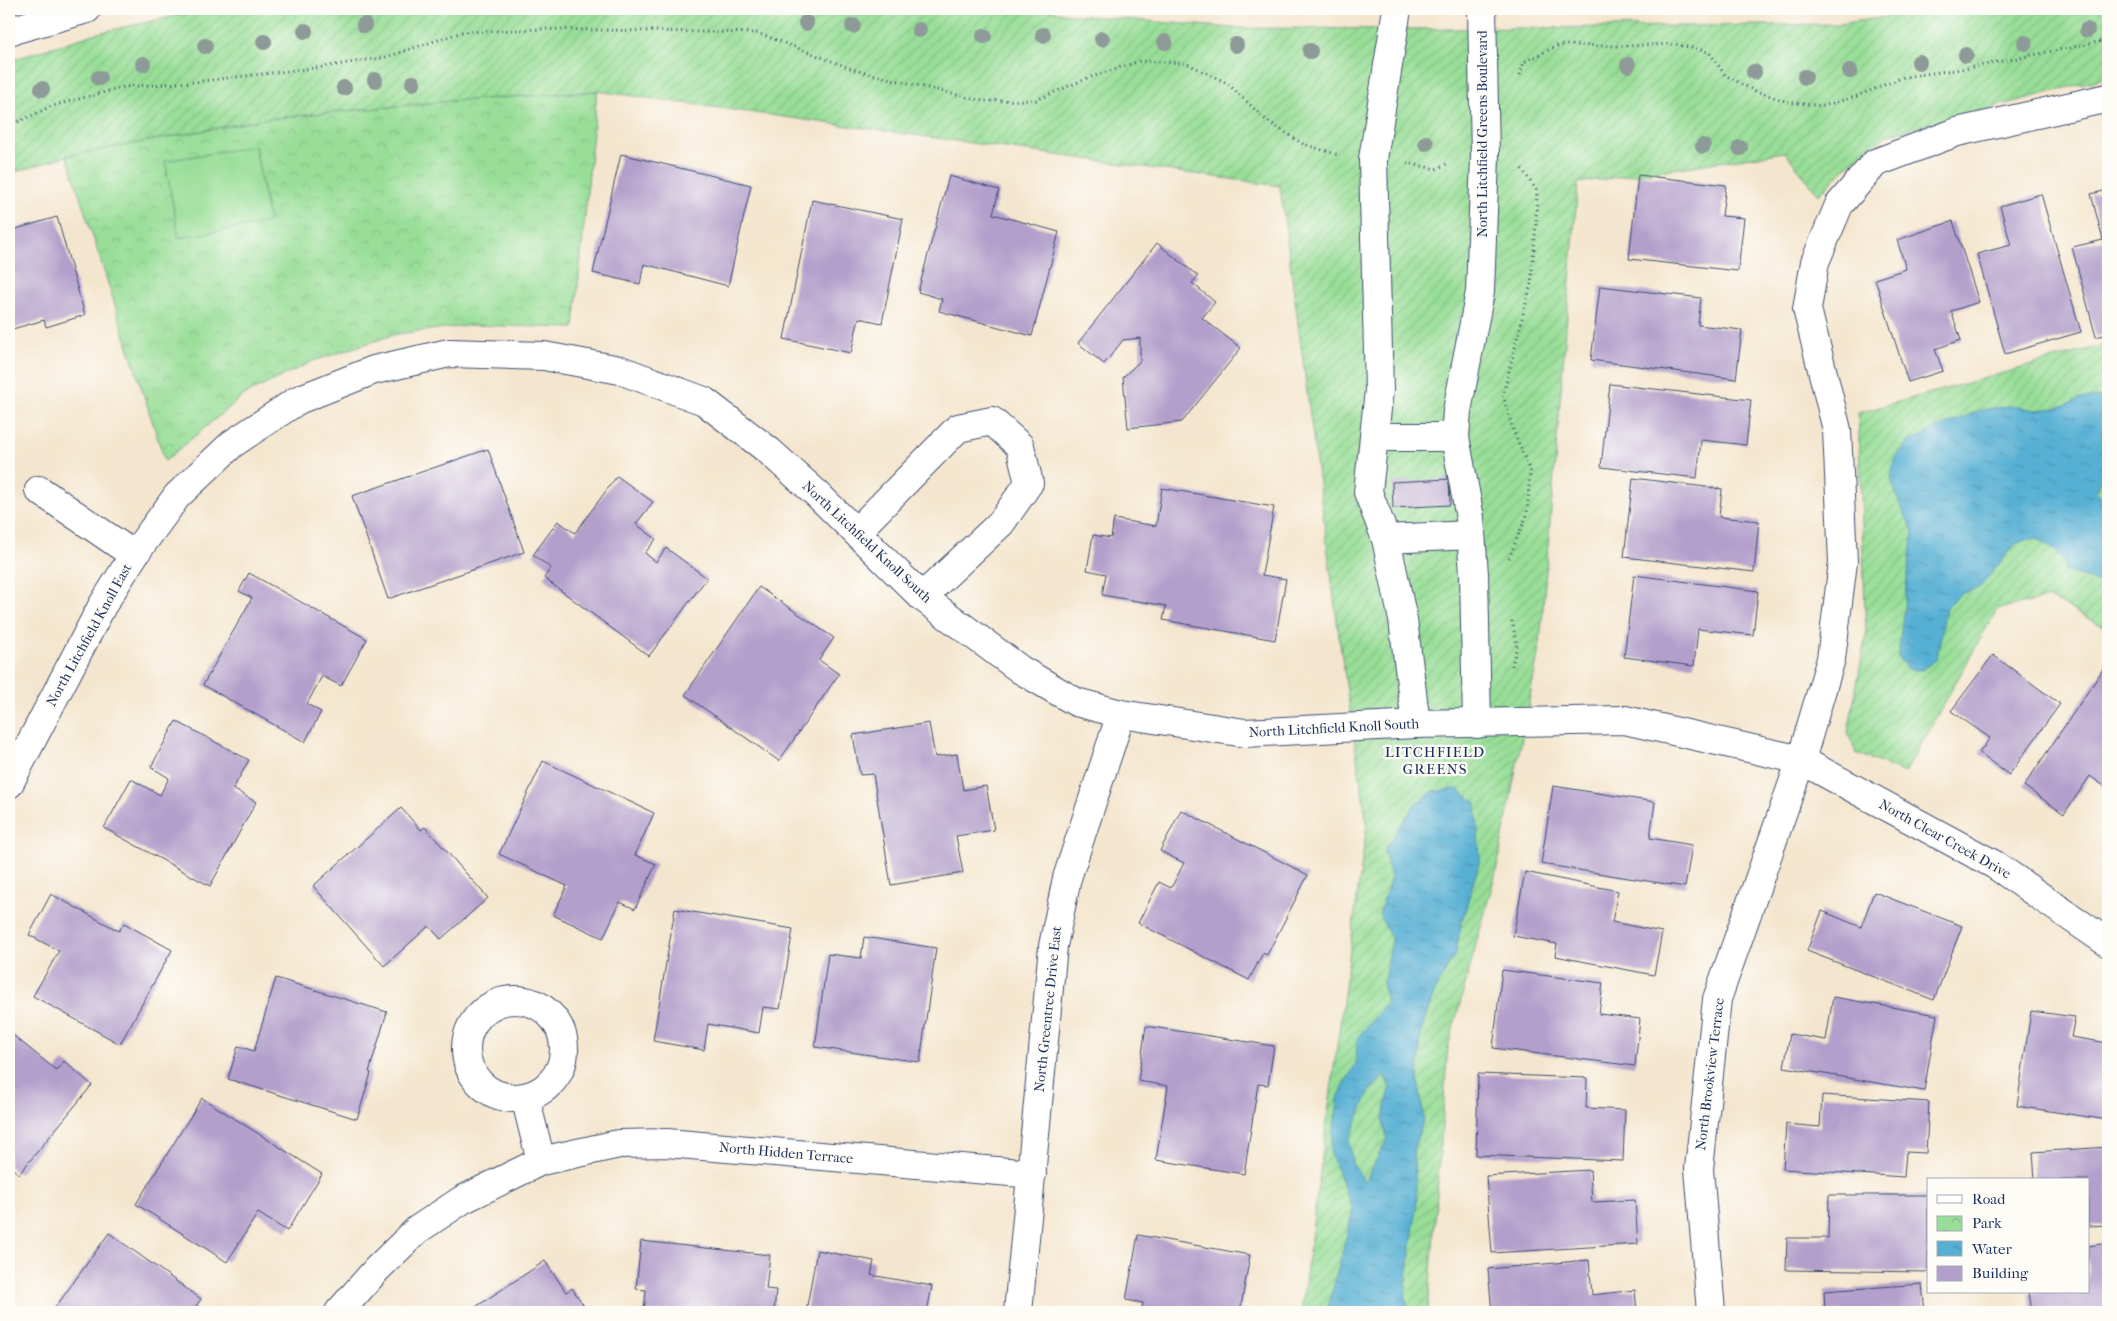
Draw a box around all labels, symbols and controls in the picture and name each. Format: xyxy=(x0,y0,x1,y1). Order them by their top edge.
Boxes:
street label: North Litchfield Greens Boulevard xyxy=(1474,30,1491,238)
street label: North Litchfield Knoll South xyxy=(799,478,935,607)
street label: North Litchfield Knoll East xyxy=(43,560,135,710)
street label: North Litchfield Knoll South xyxy=(1248,715,1420,741)
district label: LITCHFIELD GREENS xyxy=(1385,743,1485,778)
street label: North Clear Creek Drive xyxy=(1876,796,2014,882)
street label: North Greentree Drive East xyxy=(1031,925,1065,1093)
street label: North Brookview Terrace xyxy=(1692,997,1728,1151)
street label: North Hidden Terrace xyxy=(718,1139,854,1167)
legend xyxy=(1927,1178,2090,1294)
text: Road xyxy=(1972,1190,2006,1208)
text: Park xyxy=(1972,1214,2002,1232)
text: Water xyxy=(1971,1240,2012,1258)
text: Building xyxy=(1972,1264,2029,1282)

